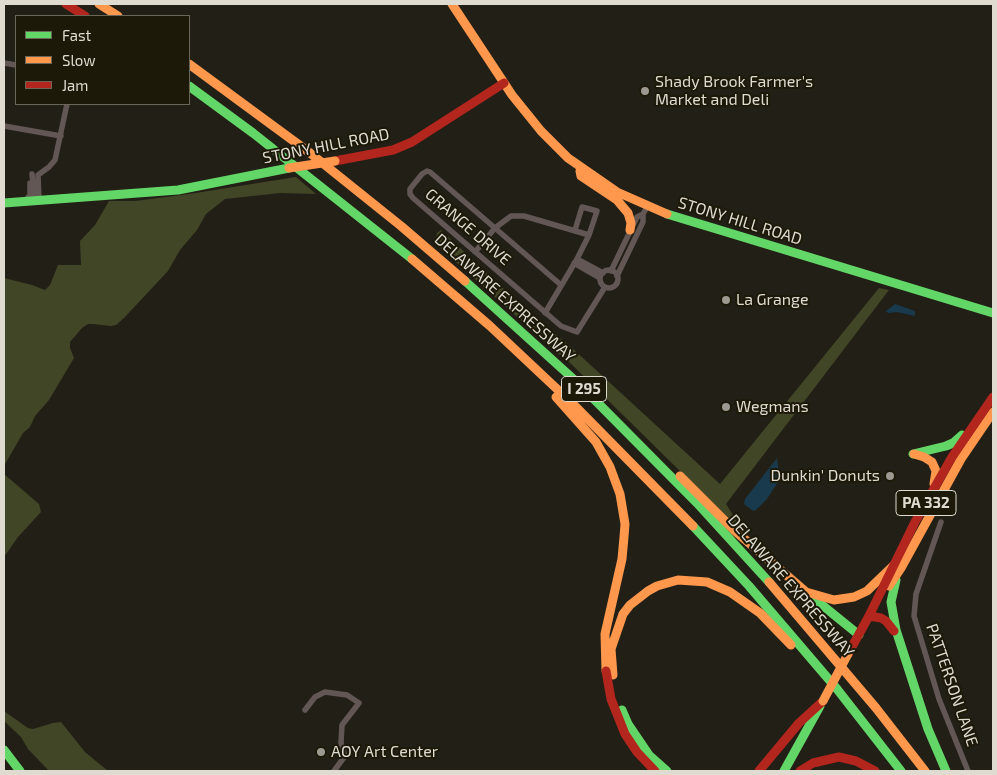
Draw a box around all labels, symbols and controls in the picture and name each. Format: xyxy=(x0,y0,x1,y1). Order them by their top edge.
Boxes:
legend xyxy=(15,15,190,105)
text: Fast xyxy=(62,26,91,44)
text: Slow xyxy=(62,51,96,69)
place label: Shady Brook Farmer's Market and Deli xyxy=(655,72,813,110)
text: Jam xyxy=(62,76,88,94)
marker: Shady Brook Farmer's Market and Deli xyxy=(639,85,651,97)
street label: STONY HILL ROAD xyxy=(261,124,391,168)
street label: GRANGE DRIVE xyxy=(421,185,515,269)
street label: STONY HILL ROAD xyxy=(676,193,804,249)
street label: DELAWARE EXPRESSWAY xyxy=(431,230,579,366)
place label: La Grange xyxy=(736,290,809,310)
marker: La Grange xyxy=(720,294,732,306)
road number: I 295 xyxy=(562,376,606,402)
place label: Wegmans xyxy=(736,397,809,417)
marker: Wegmans xyxy=(720,401,732,413)
place label: Dunkin' Donuts xyxy=(770,466,880,486)
marker: Dunkin' Donuts xyxy=(884,470,896,482)
road number: PA 332 xyxy=(896,490,956,516)
street label: DELAWARE EXPRESSWAY xyxy=(724,511,858,661)
street label: PATTERSON LANE xyxy=(922,621,982,749)
place label: AOY Art Center xyxy=(331,742,438,762)
marker: AOY Art Center xyxy=(315,746,327,758)

